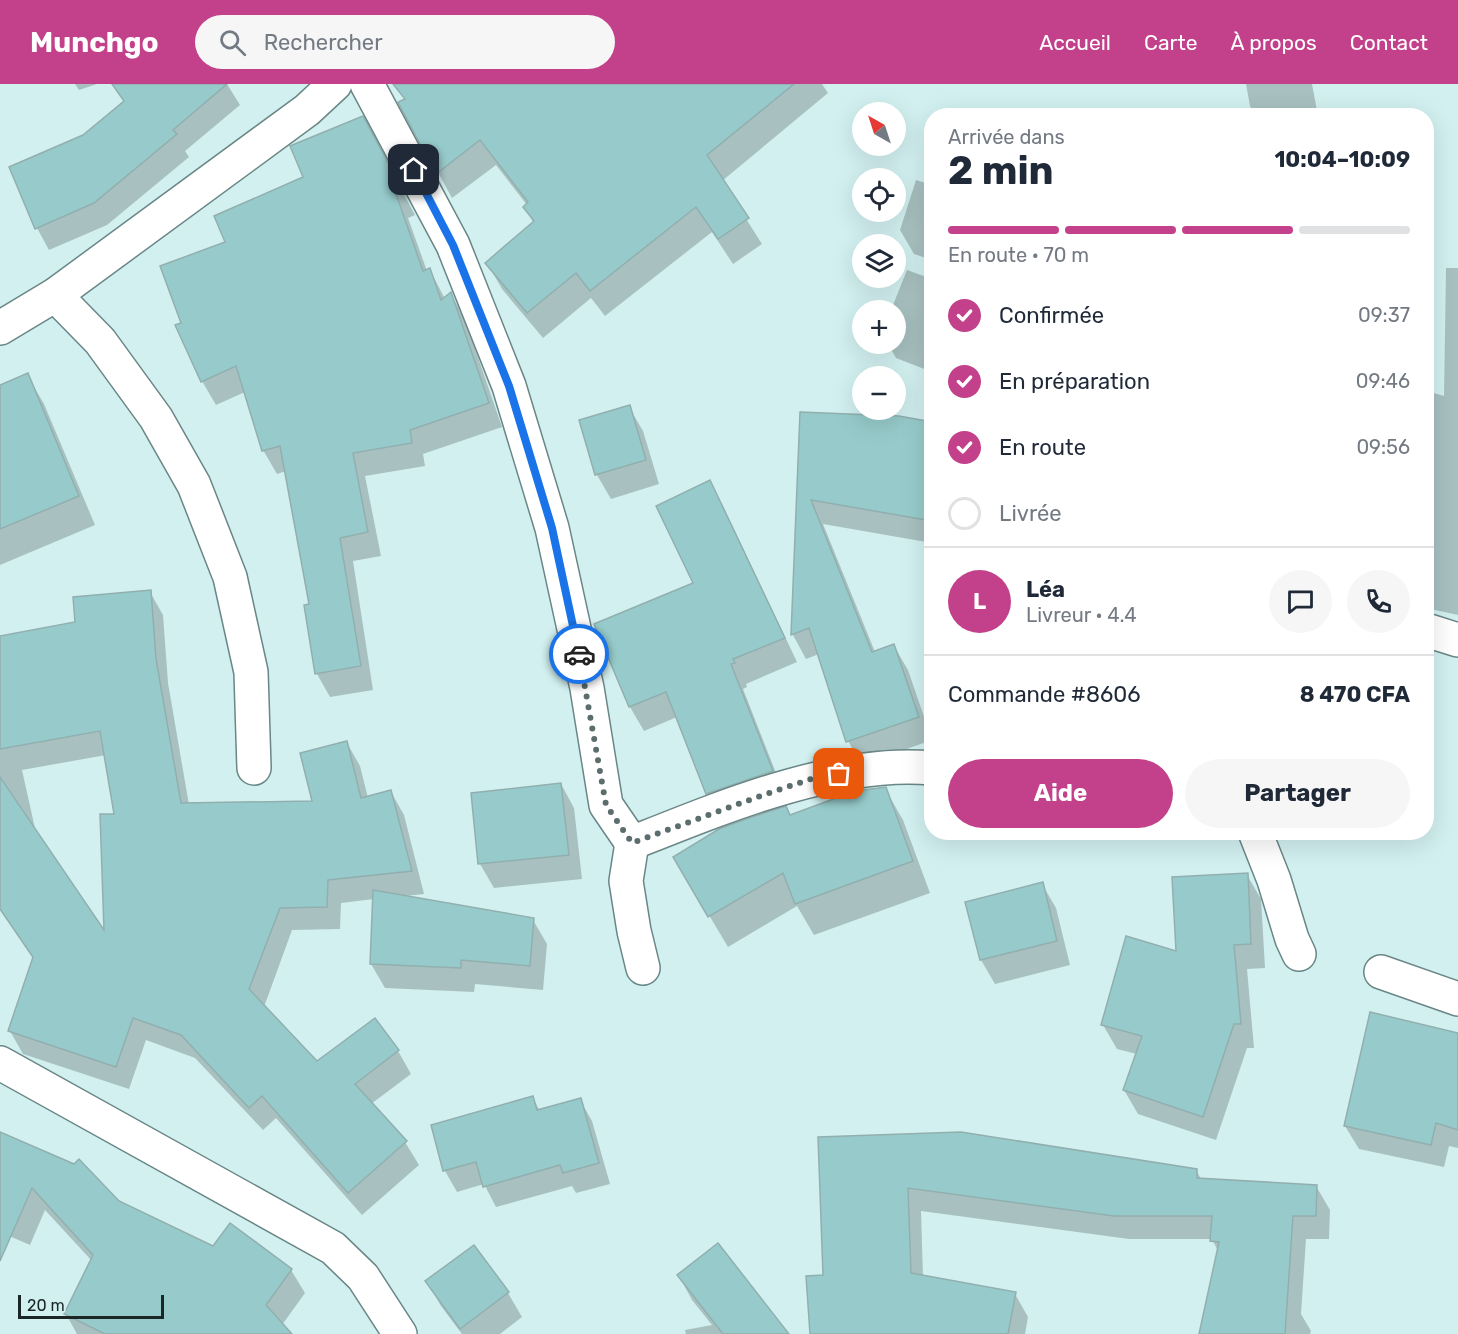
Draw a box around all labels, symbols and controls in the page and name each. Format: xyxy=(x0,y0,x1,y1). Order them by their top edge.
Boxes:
search box xyxy=(195,15,615,69)
text: Munchgo xyxy=(30,26,159,59)
icon: search xyxy=(216,26,249,59)
text: Rechercher xyxy=(264,29,383,56)
text: Accueil xyxy=(1039,30,1111,55)
text: Carte xyxy=(1144,30,1197,55)
text: À propos xyxy=(1230,30,1317,55)
text: Contact xyxy=(1350,30,1428,55)
north arrow xyxy=(852,102,906,156)
map controls xyxy=(852,102,906,420)
text: Arrivée dans xyxy=(948,125,1065,149)
pin xyxy=(388,144,439,195)
text: 10:04–10:09 xyxy=(1274,146,1410,173)
text: 2 min xyxy=(948,148,1054,194)
icon: home xyxy=(397,153,430,186)
button: locate xyxy=(852,168,906,222)
button: layers xyxy=(852,234,906,288)
text: En route · 70 m xyxy=(948,243,1089,267)
icon: check xyxy=(948,299,981,332)
button: + xyxy=(852,300,906,354)
text: Confirmée xyxy=(999,302,1104,329)
text: 09:37 xyxy=(1358,303,1410,327)
icon: check xyxy=(948,365,981,398)
button: − xyxy=(852,366,906,420)
text: En préparation xyxy=(999,368,1150,395)
text: 09:46 xyxy=(1356,369,1410,393)
icon: check xyxy=(948,431,981,464)
text: En route xyxy=(999,434,1086,461)
text: 09:56 xyxy=(1356,435,1410,459)
text: Livrée xyxy=(999,500,1062,527)
button: chat xyxy=(1269,570,1332,633)
button: phone xyxy=(1347,570,1410,633)
text: Léa xyxy=(1026,576,1065,603)
text: L xyxy=(973,588,986,615)
text: Livreur · 4.4 xyxy=(1026,603,1137,627)
courier xyxy=(549,624,609,684)
icon: car xyxy=(563,638,596,671)
text: Commande #8606 xyxy=(948,681,1141,708)
text: 8 470 CFA xyxy=(1300,681,1410,708)
pin xyxy=(813,748,864,799)
icon: bag xyxy=(822,757,855,790)
button: Aide xyxy=(948,759,1173,828)
button: Partager xyxy=(1185,759,1410,828)
scale bar xyxy=(18,1292,164,1320)
text: 20 m xyxy=(27,1296,65,1315)

